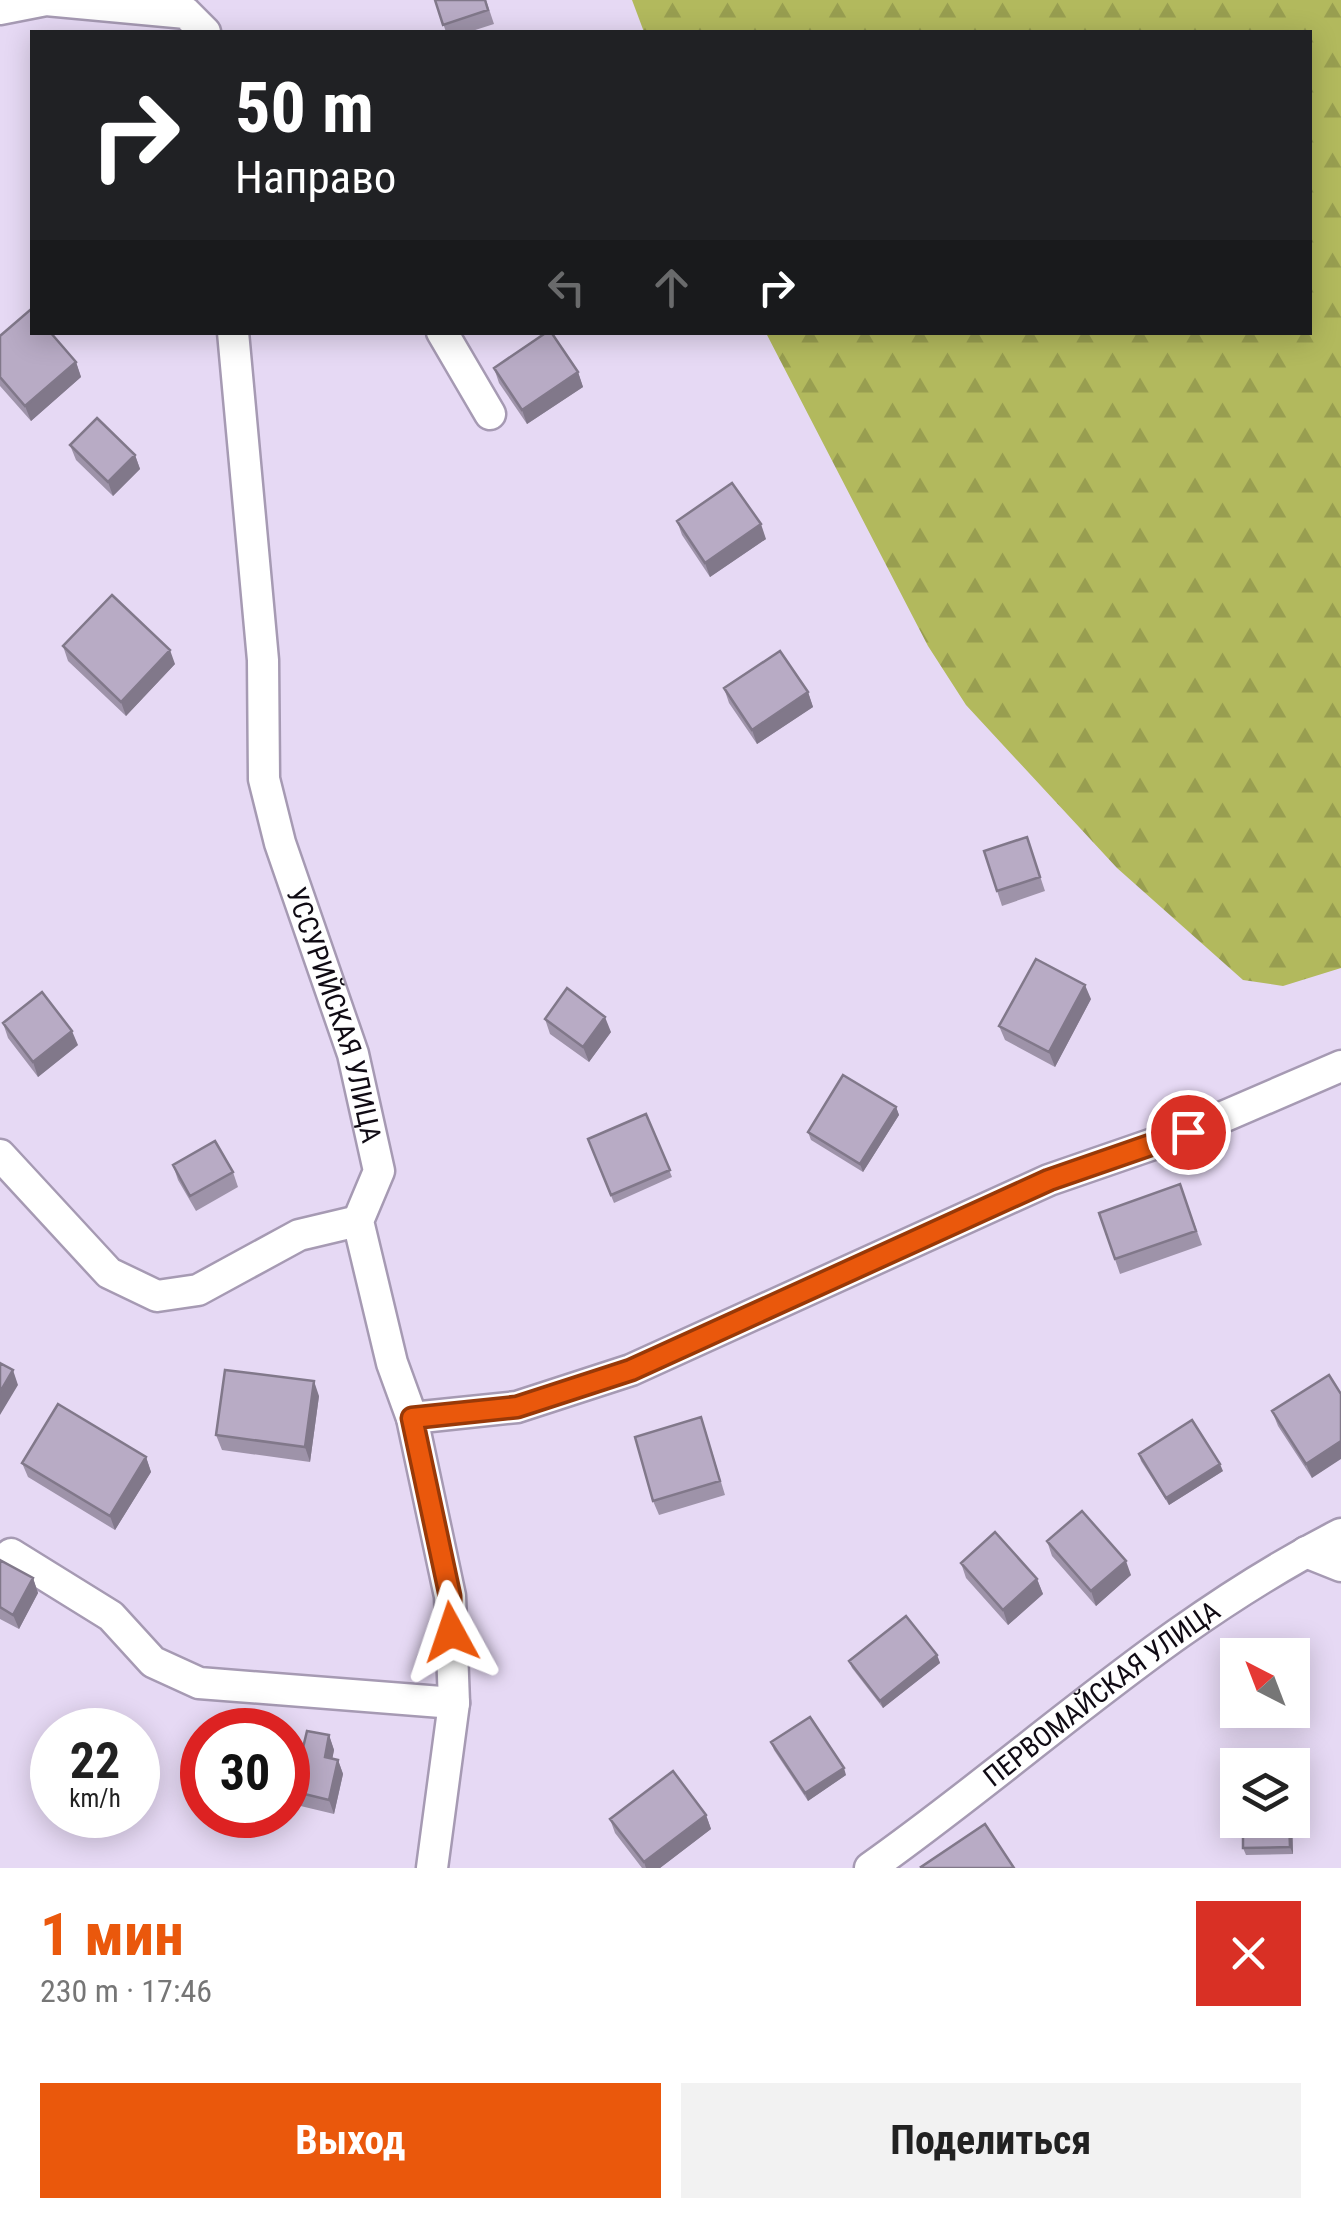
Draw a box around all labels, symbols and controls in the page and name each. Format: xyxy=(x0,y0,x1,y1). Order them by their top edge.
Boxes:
text: 50 m xyxy=(235,67,374,149)
icon: right xyxy=(70,70,200,200)
text: Направо xyxy=(235,151,396,204)
icon: left xyxy=(539,260,594,315)
icon: ahead xyxy=(644,260,699,315)
icon: right xyxy=(749,260,804,315)
street label: УССУРИЙСКАЯ УЛИЦА xyxy=(280,883,388,1146)
pin xyxy=(1146,1090,1231,1175)
icon: arrive xyxy=(1161,1105,1216,1160)
position arrow xyxy=(399,1580,503,1684)
street label: ПЕРВОМАЙСКАЯ УЛИЦА xyxy=(977,1594,1226,1793)
north arrow xyxy=(1220,1638,1310,1728)
map controls xyxy=(1220,1638,1310,1838)
speed limit sign: 30 xyxy=(180,1708,310,1838)
text: 22 xyxy=(70,1732,120,1790)
button: layers xyxy=(1220,1748,1310,1838)
text: km/h xyxy=(69,1784,121,1813)
text: 1 мин xyxy=(40,1899,184,1970)
button: close xyxy=(1196,1901,1301,2006)
text: 230 m · 17:46 xyxy=(40,1972,212,2010)
button: Выход xyxy=(40,2083,661,2198)
button: Поделиться xyxy=(681,2083,1301,2198)

